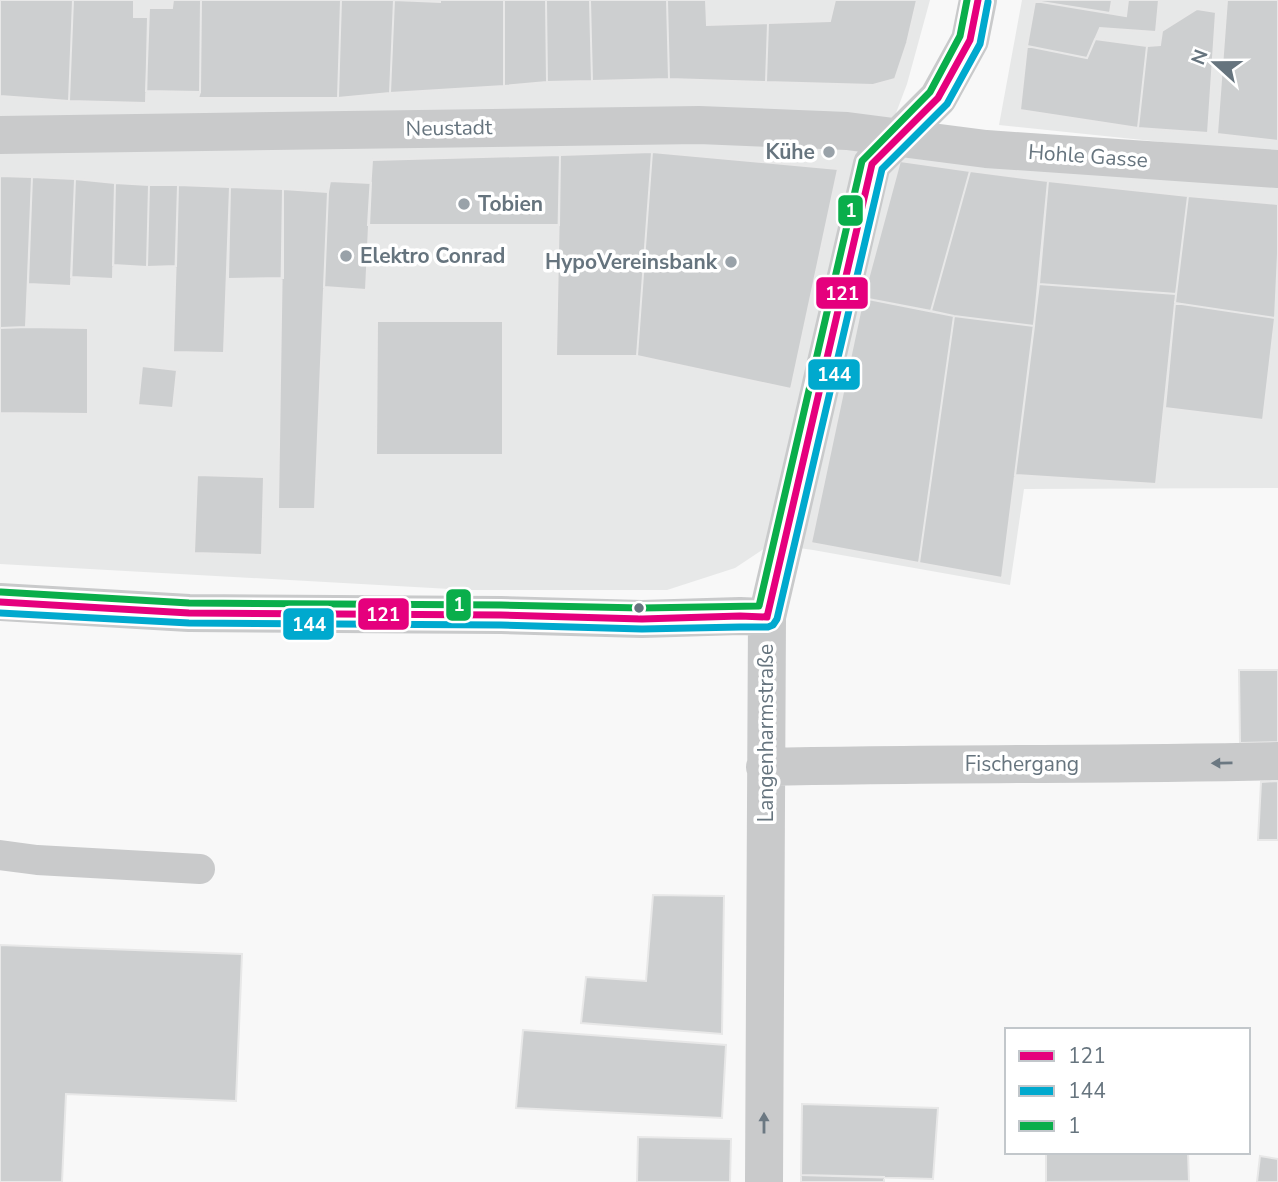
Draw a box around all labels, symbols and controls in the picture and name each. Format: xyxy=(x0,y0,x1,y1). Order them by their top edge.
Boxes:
north arrow xyxy=(1180,28,1250,98)
text: N xyxy=(1185,46,1215,69)
street label: Neustadt xyxy=(405,113,493,143)
place label: Kühe xyxy=(765,138,815,166)
street label: Hohle Gasse xyxy=(1027,138,1149,174)
marker: Kühe xyxy=(821,144,837,160)
place label: Tobien xyxy=(478,190,543,218)
line badge: 1 xyxy=(837,194,864,227)
marker: Tobien xyxy=(456,196,472,212)
text: 1 xyxy=(845,198,857,224)
place label: Elektro Conrad xyxy=(360,242,505,270)
marker: Elektro Conrad xyxy=(338,248,354,264)
place label: HypoVereinsbank xyxy=(545,248,718,276)
marker: HypoVereinsbank xyxy=(723,254,739,270)
line badge: 121 xyxy=(815,276,869,310)
text: 121 xyxy=(825,281,859,307)
line badge: 144 xyxy=(807,358,861,391)
text: 144 xyxy=(817,362,851,388)
line badge: 1 xyxy=(445,588,472,622)
text: 1 xyxy=(453,592,465,618)
line badge: 121 xyxy=(357,597,410,631)
unlabelled marker xyxy=(632,601,646,615)
text: 121 xyxy=(366,602,400,628)
line badge: 144 xyxy=(282,607,335,641)
text: 144 xyxy=(292,612,326,638)
street label: Langenharmstraße xyxy=(752,644,780,822)
street label: Fischergang xyxy=(965,750,1079,778)
one-way arrow xyxy=(1211,757,1233,768)
legend xyxy=(1005,1028,1250,1154)
text: 121 xyxy=(1068,1042,1106,1070)
text: 144 xyxy=(1068,1077,1106,1105)
one-way arrow xyxy=(758,1112,770,1134)
text: 1 xyxy=(1068,1112,1081,1140)

